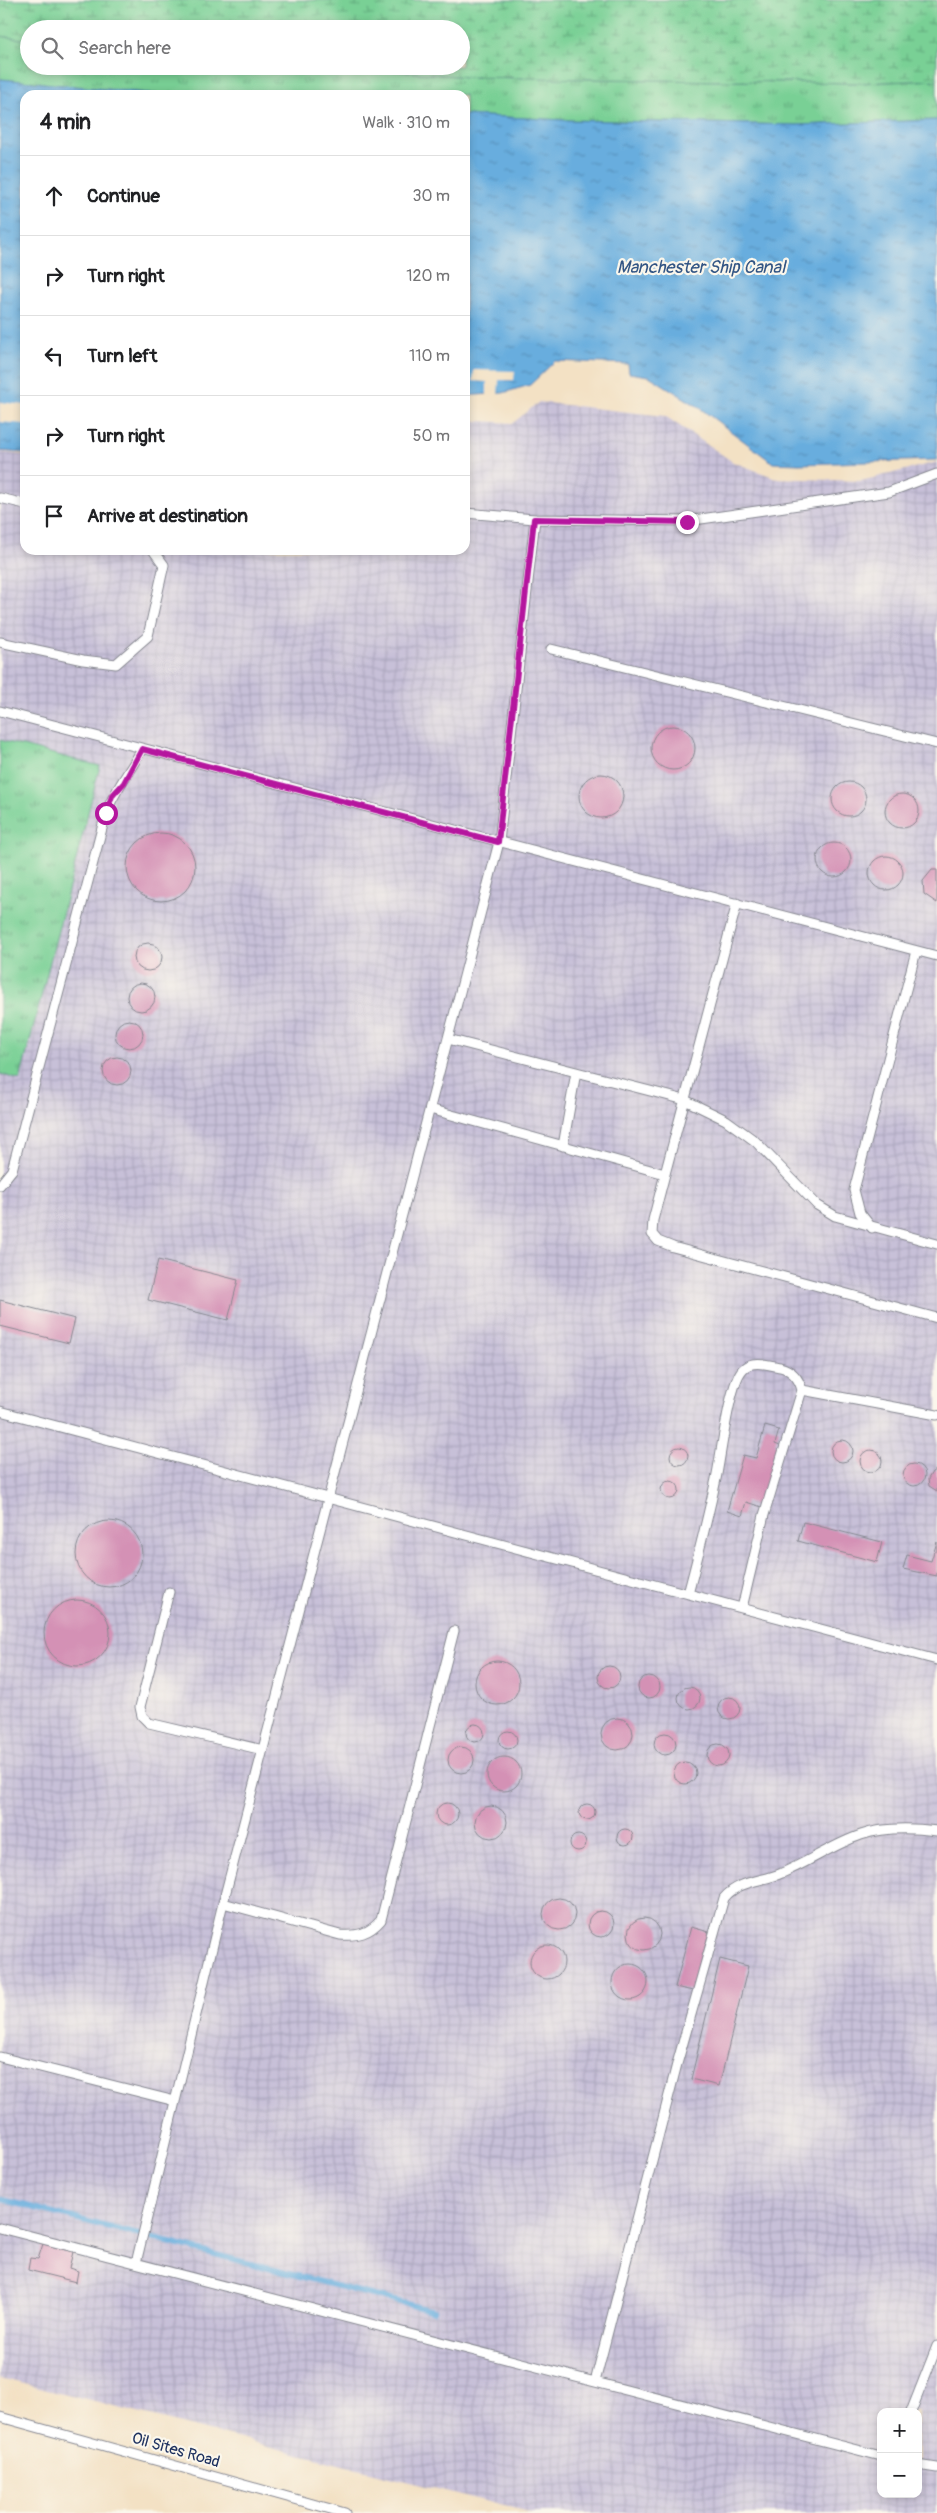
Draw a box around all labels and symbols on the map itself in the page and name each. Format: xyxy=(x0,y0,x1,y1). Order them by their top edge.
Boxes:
water label: Manchester Ship Canal xyxy=(617,256,787,279)
route end xyxy=(676,511,699,534)
route start xyxy=(95,802,118,825)
street label: Oil Sites Road xyxy=(130,2428,222,2472)

